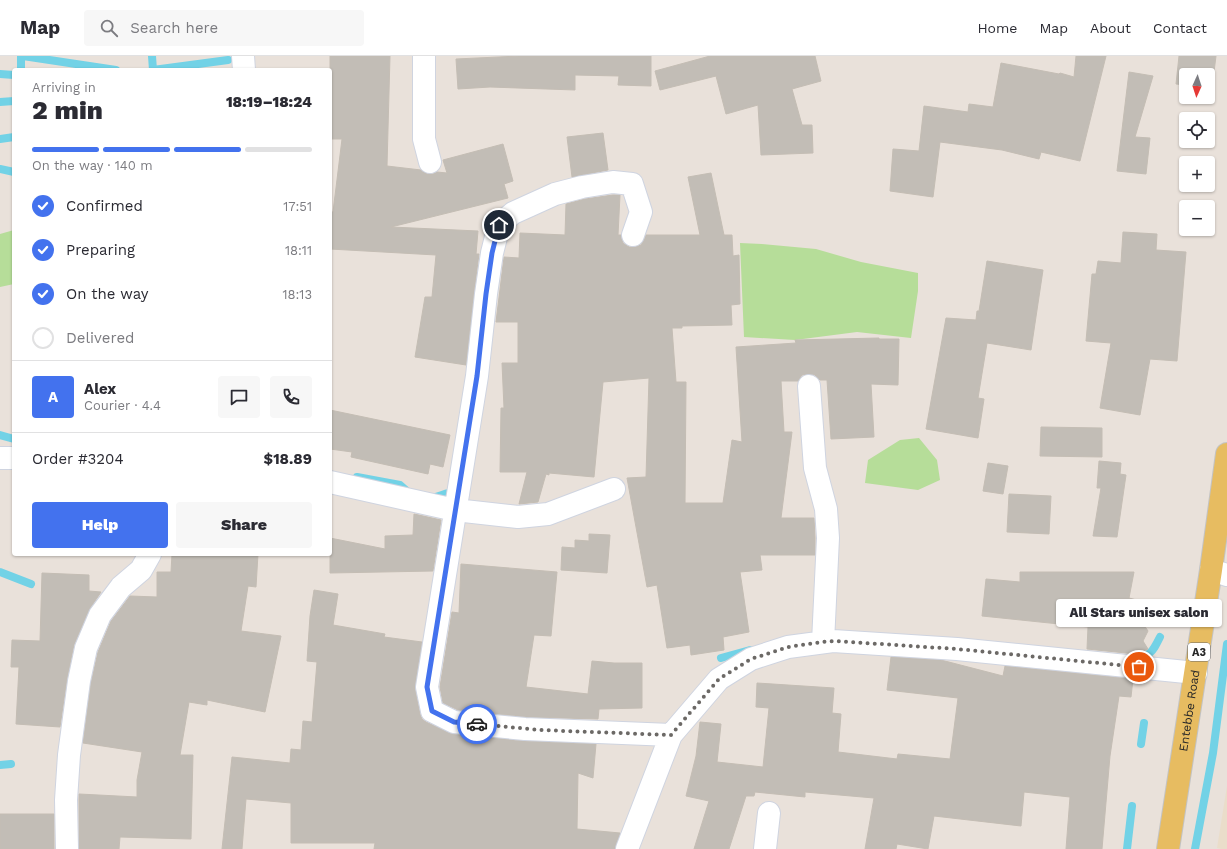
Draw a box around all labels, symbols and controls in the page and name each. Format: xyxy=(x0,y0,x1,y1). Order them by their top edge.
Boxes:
search box xyxy=(84,10,364,46)
text: Map xyxy=(20,16,60,39)
icon: search xyxy=(98,17,120,39)
text: Search here xyxy=(130,19,218,37)
text: Home xyxy=(977,20,1017,36)
text: Map xyxy=(1039,20,1068,36)
text: About xyxy=(1090,20,1131,36)
text: Contact xyxy=(1153,20,1207,36)
north arrow xyxy=(1179,68,1215,104)
map controls xyxy=(1179,68,1215,236)
text: Arriving in xyxy=(32,80,96,95)
text: 18:19–18:24 xyxy=(226,93,312,111)
text: 2 min xyxy=(32,95,103,125)
button: locate xyxy=(1179,112,1215,148)
button: + xyxy=(1179,156,1215,192)
text: On the way · 140 m xyxy=(32,158,153,173)
icon: check xyxy=(32,195,54,217)
text: Confirmed xyxy=(66,197,143,215)
text: 17:51 xyxy=(283,199,312,214)
button: − xyxy=(1179,200,1215,236)
pin xyxy=(482,208,516,242)
icon: home xyxy=(488,214,510,236)
icon: check xyxy=(32,239,54,261)
text: Preparing xyxy=(66,241,135,259)
text: 18:11 xyxy=(285,243,312,258)
icon: check xyxy=(32,283,54,305)
text: On the way xyxy=(66,285,148,303)
text: 18:13 xyxy=(282,287,312,302)
text: Delivered xyxy=(66,329,134,347)
button: chat xyxy=(218,376,260,418)
button: phone xyxy=(270,376,312,418)
text: Alex xyxy=(84,380,116,398)
text: A xyxy=(48,388,58,406)
text: Courier · 4.4 xyxy=(84,398,161,413)
text: Order #3204 xyxy=(32,450,124,468)
text: $18.89 xyxy=(264,450,312,468)
button: Help xyxy=(32,502,168,548)
button: Share xyxy=(176,502,312,548)
callout: All Stars unisex salon xyxy=(1056,599,1222,627)
text: All Stars unisex salon xyxy=(1070,605,1208,620)
road number: A3 xyxy=(1188,643,1210,661)
pin xyxy=(1122,650,1156,684)
icon: bag xyxy=(1128,656,1150,678)
street label: Entebbe Road xyxy=(1176,669,1203,752)
courier xyxy=(457,704,497,744)
icon: car xyxy=(466,713,488,735)

